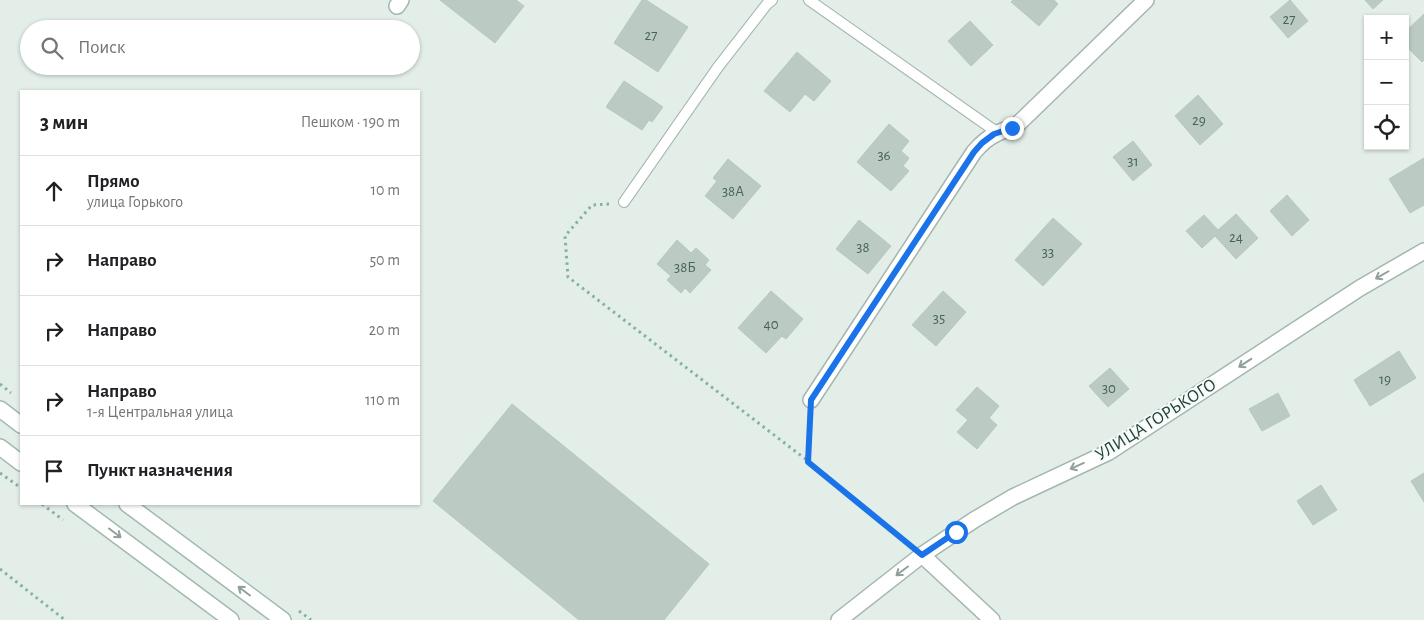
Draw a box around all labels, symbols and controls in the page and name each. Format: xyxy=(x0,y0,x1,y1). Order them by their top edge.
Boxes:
house number: 27 xyxy=(1282,12,1296,27)
map controls xyxy=(1364,15,1409,150)
button: + xyxy=(1364,15,1409,60)
search box xyxy=(20,20,420,75)
house number: 27 xyxy=(644,28,658,43)
icon: search xyxy=(38,34,66,62)
text: Поиск xyxy=(78,38,125,57)
button: − xyxy=(1364,60,1409,105)
button: locate xyxy=(1364,105,1409,150)
text: 3 мин xyxy=(40,112,88,133)
house number: 29 xyxy=(1192,113,1206,128)
text: Пешком · 190 m xyxy=(301,114,400,130)
route end xyxy=(1001,117,1024,140)
house number: 36 xyxy=(877,148,891,163)
house number: 31 xyxy=(1127,154,1139,169)
text: Прямо xyxy=(87,172,140,191)
icon: ahead xyxy=(40,177,68,205)
text: 10 m xyxy=(371,182,400,198)
house number: 38А xyxy=(722,184,744,199)
text: улица Горького xyxy=(87,194,183,210)
house number: 24 xyxy=(1229,230,1243,245)
house number: 38 xyxy=(856,240,870,255)
house number: 33 xyxy=(1042,245,1054,260)
icon: right xyxy=(40,247,68,275)
text: Направо xyxy=(87,251,157,270)
text: 50 m xyxy=(369,252,400,268)
house number: 38Б xyxy=(674,260,696,275)
one-way arrow xyxy=(1375,271,1389,281)
house number: 35 xyxy=(933,311,945,326)
icon: right xyxy=(40,317,68,345)
house number: 40 xyxy=(763,317,779,332)
text: Направо xyxy=(87,321,157,340)
text: 20 m xyxy=(369,322,400,338)
one-way arrow xyxy=(1239,359,1253,369)
house number: 19 xyxy=(1379,372,1391,387)
street label: УЛИЦА ГОРЬКОГО xyxy=(1092,376,1220,464)
house number: 30 xyxy=(1102,381,1116,396)
text: Направо xyxy=(87,382,157,401)
icon: right xyxy=(40,387,68,415)
text: 110 m xyxy=(365,392,400,408)
text: 1-я Центральная улица xyxy=(87,404,233,420)
icon: arrive xyxy=(40,457,68,485)
text: Пункт назначения xyxy=(87,461,233,480)
one-way arrow xyxy=(1070,462,1085,472)
route start xyxy=(945,521,968,544)
one-way arrow xyxy=(108,528,122,538)
one-way arrow xyxy=(895,566,909,576)
one-way arrow xyxy=(237,586,251,596)

